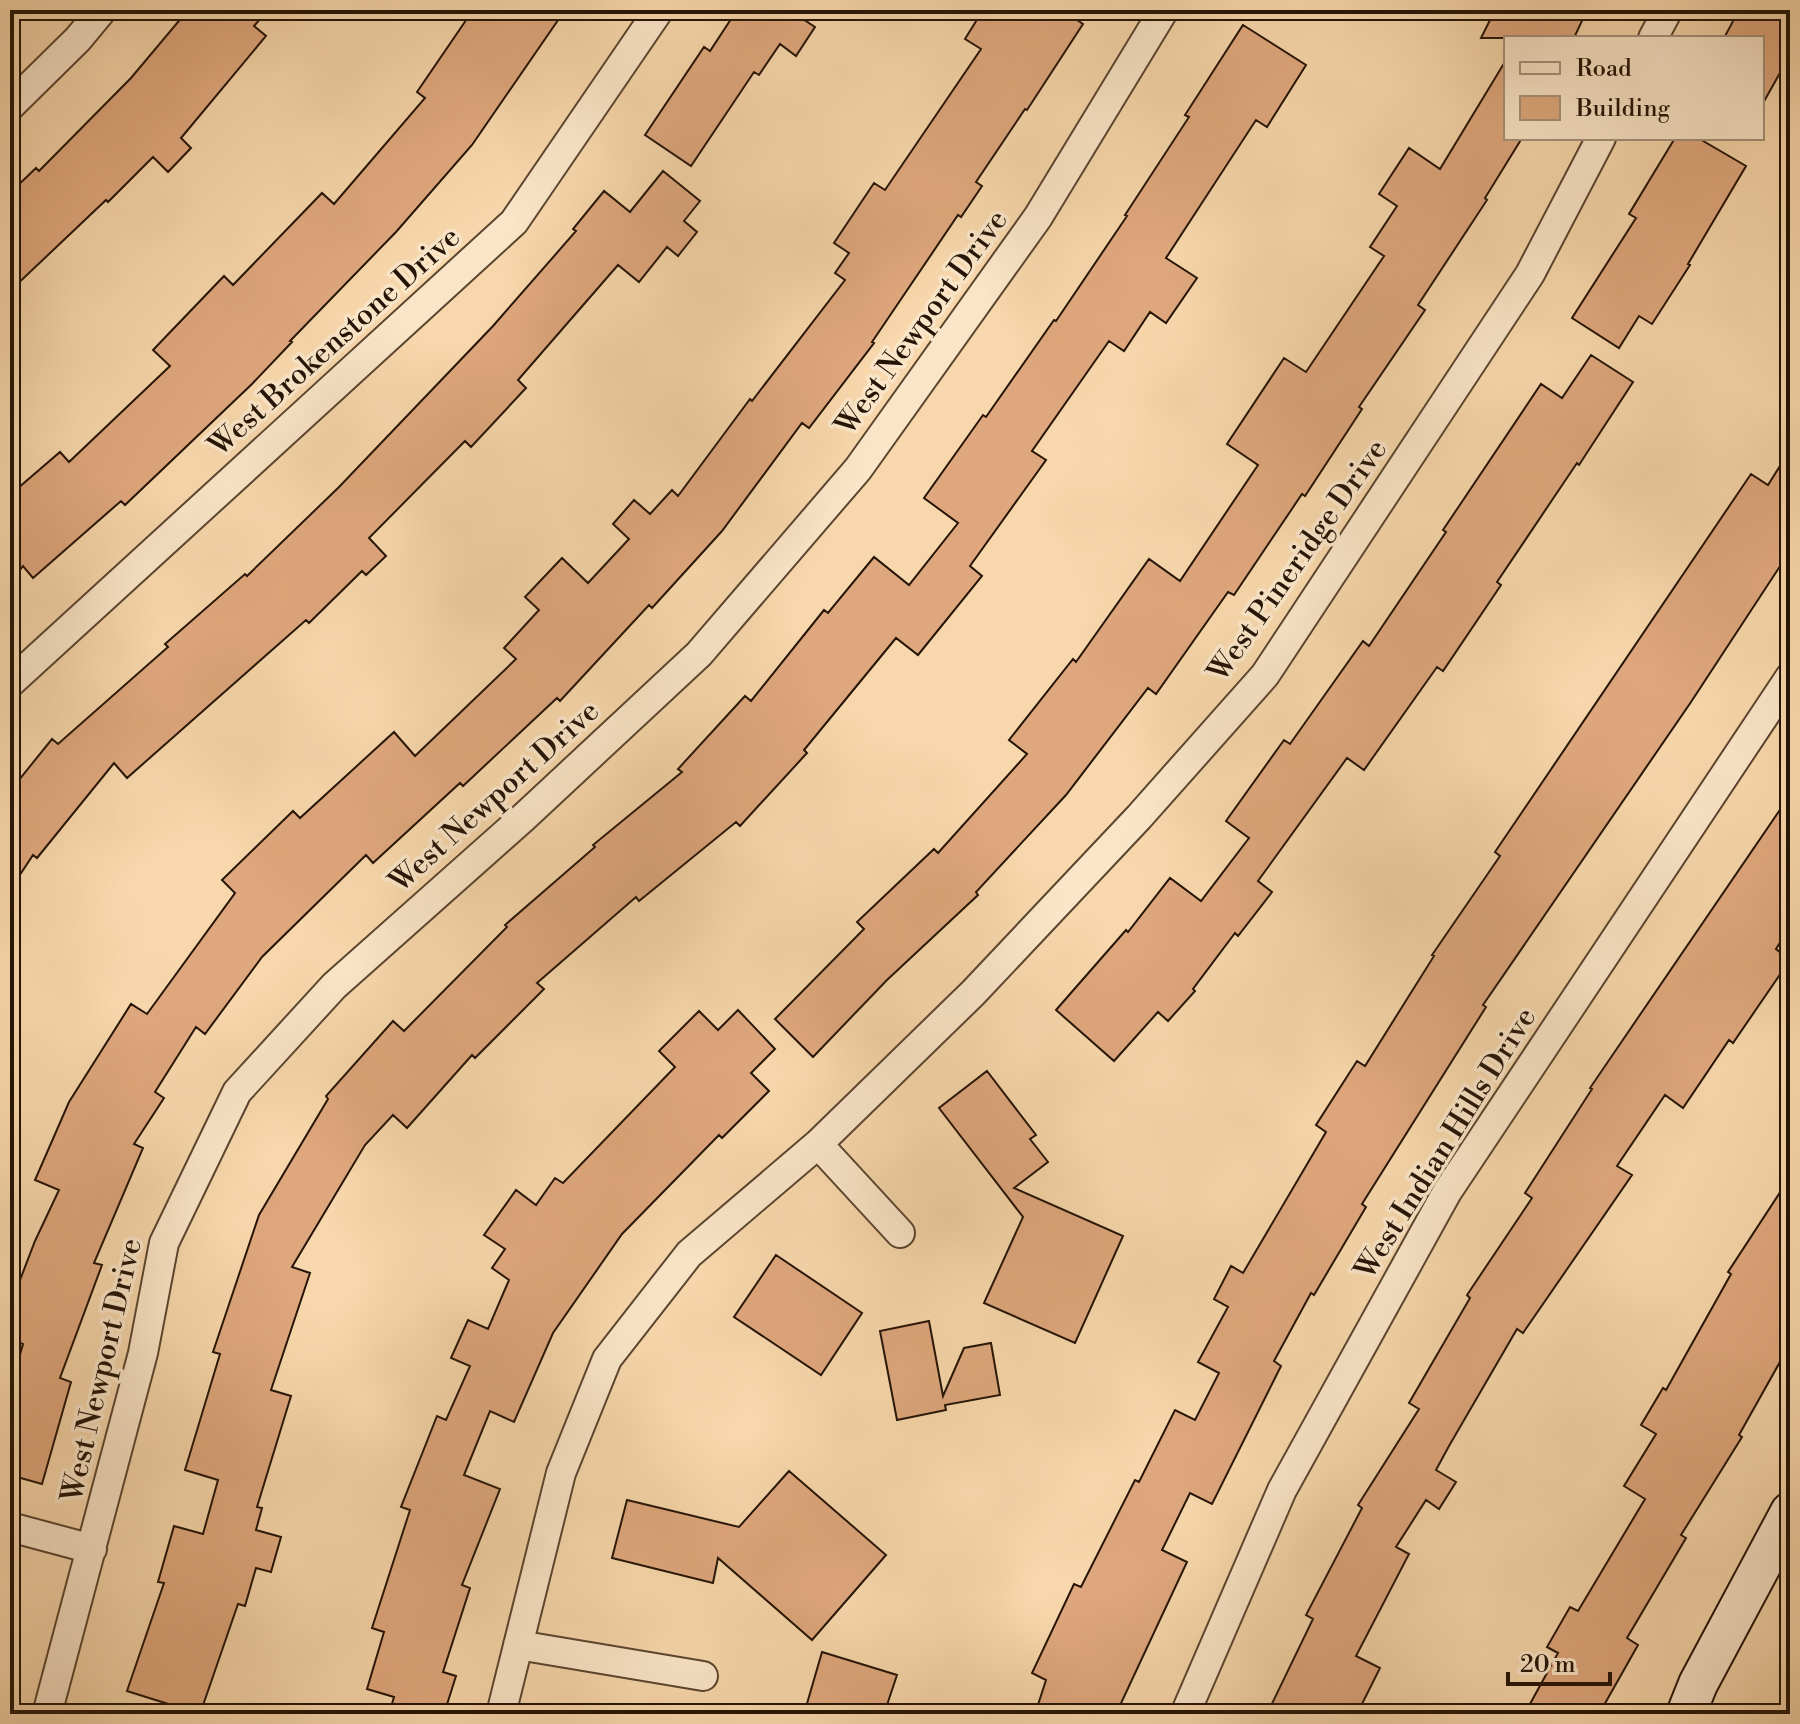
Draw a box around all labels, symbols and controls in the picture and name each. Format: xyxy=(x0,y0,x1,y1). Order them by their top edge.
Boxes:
legend xyxy=(1504,36,1764,140)
text: Road xyxy=(1576,54,1632,84)
text: Building xyxy=(1575,94,1670,124)
street label: West Newport Drive xyxy=(827,202,1016,444)
street label: West Brokenstone Drive xyxy=(200,219,468,466)
street label: West Pineridge Drive xyxy=(1199,432,1396,690)
street label: West Newport Drive xyxy=(381,692,608,902)
street label: West Indian Hills Drive xyxy=(1346,1001,1545,1287)
street label: West Newport Drive xyxy=(53,1235,151,1507)
scale bar xyxy=(1508,1636,1610,1686)
text: 20 m xyxy=(1520,1650,1576,1680)

